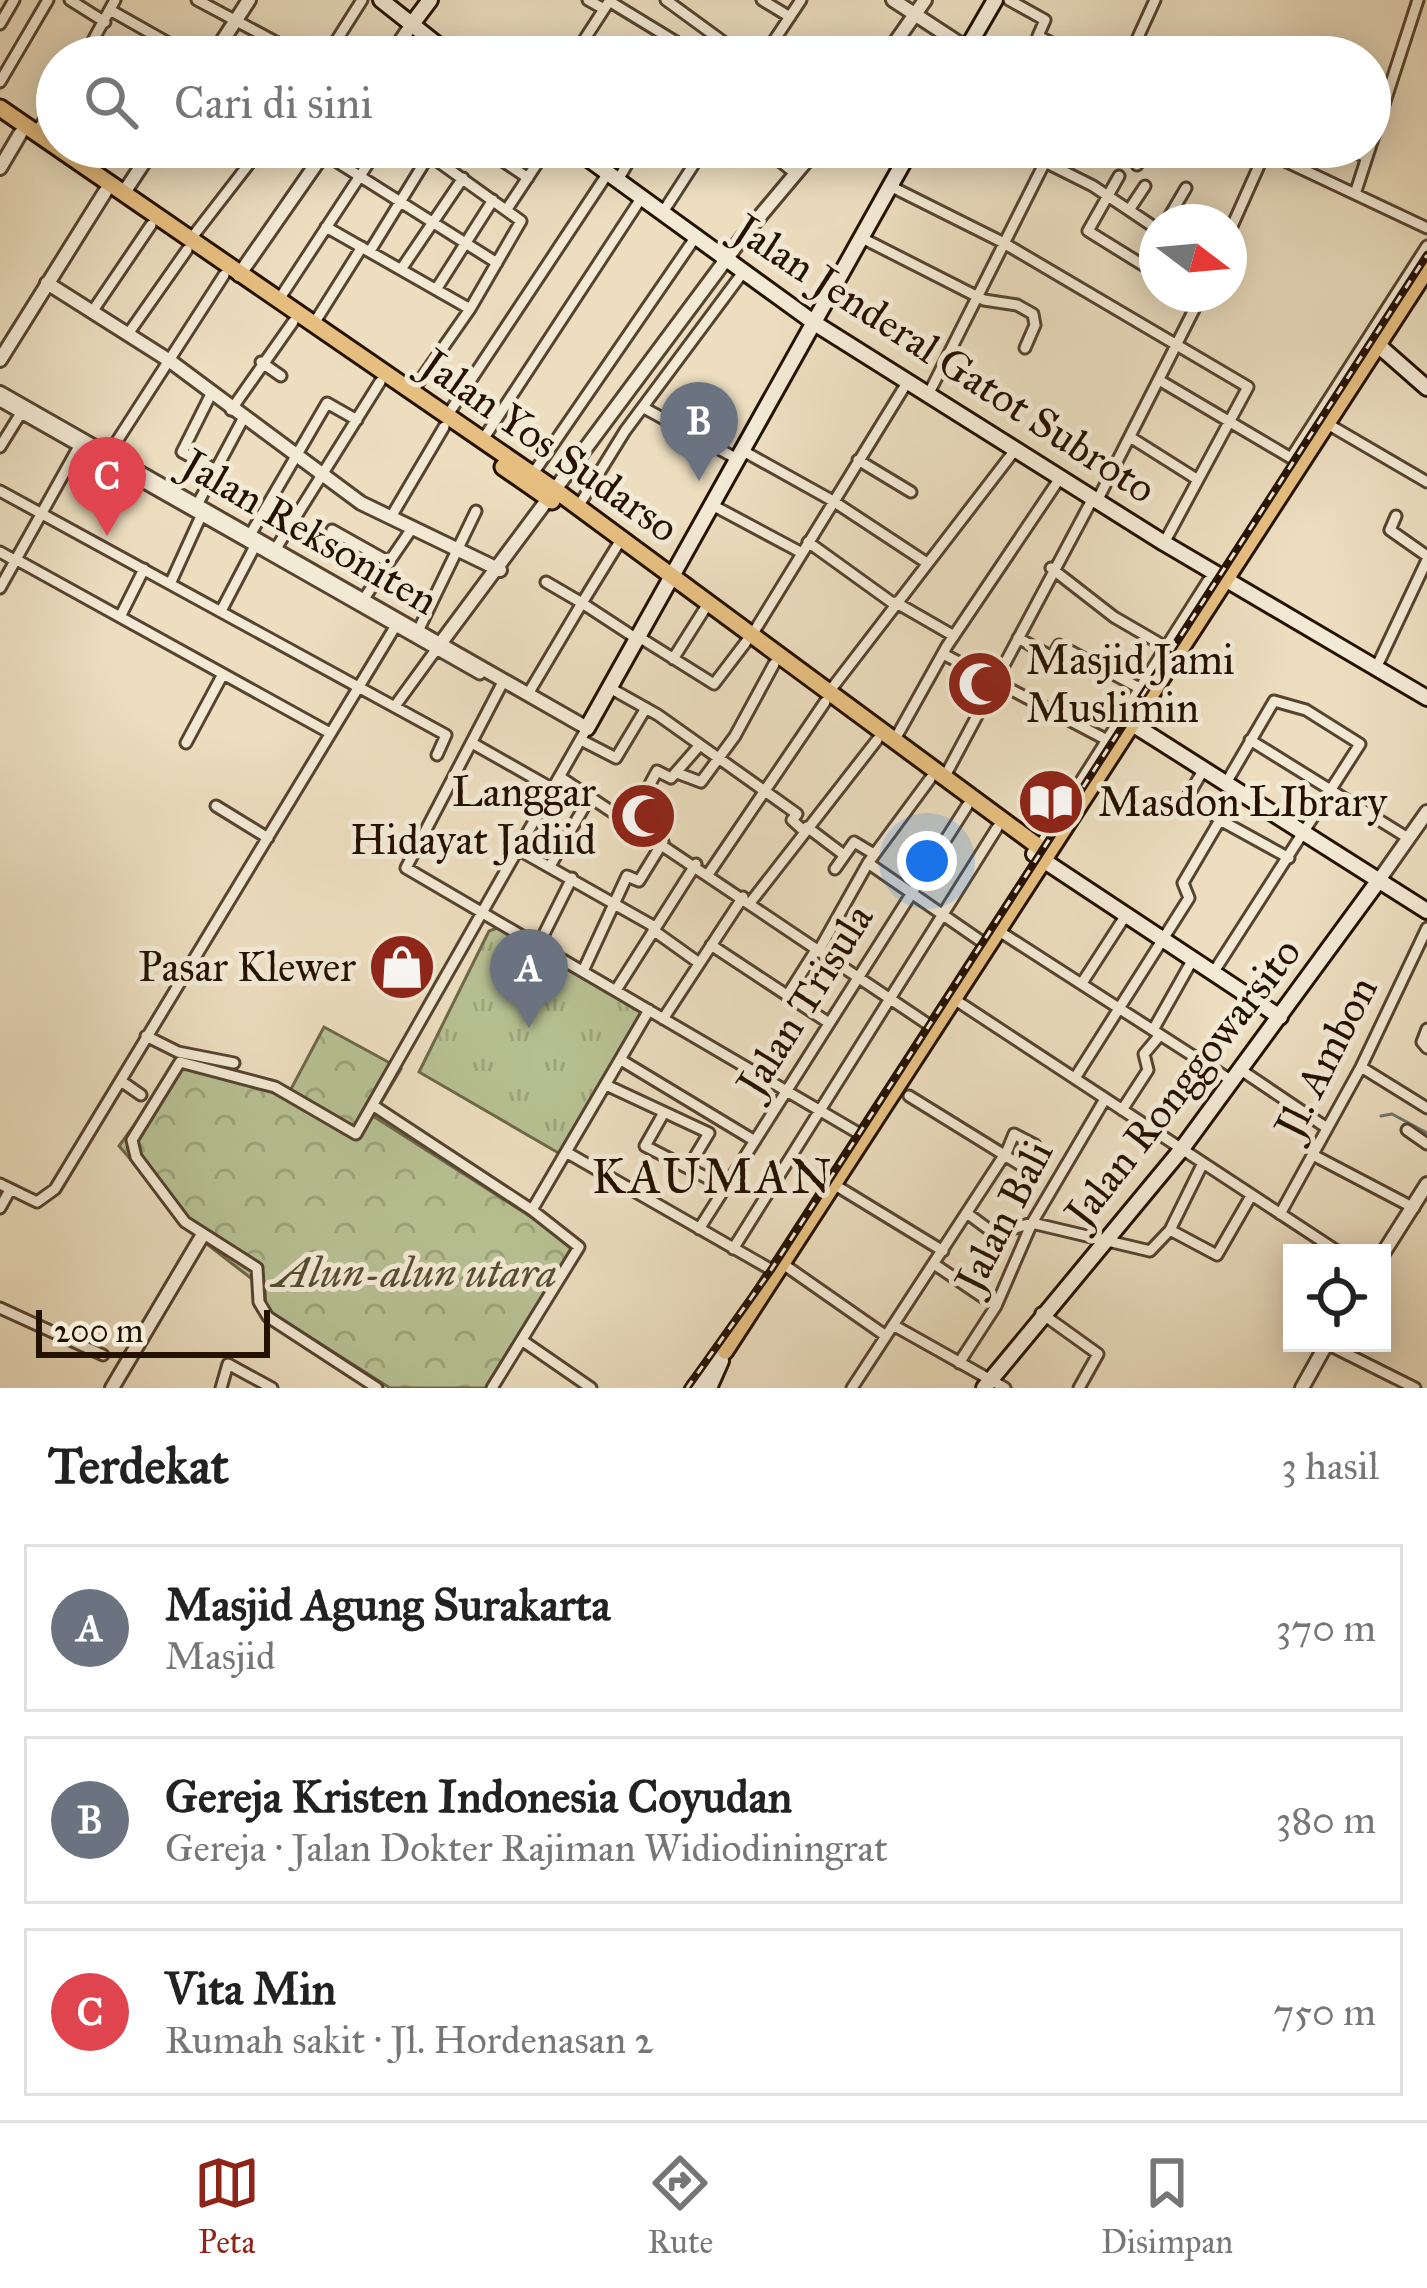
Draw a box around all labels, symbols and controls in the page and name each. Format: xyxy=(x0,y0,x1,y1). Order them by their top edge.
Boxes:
search box xyxy=(36,36,1391,168)
icon: search xyxy=(78,69,144,135)
text: Cari di sini xyxy=(174,75,373,130)
street label: Jalan Jenderal Gatot Subroto xyxy=(721,201,1166,515)
north arrow xyxy=(1139,204,1247,312)
street label: Jalan Yos Sudarso xyxy=(408,336,689,554)
pin: B xyxy=(660,382,738,481)
street label: Jalan Reksoniten xyxy=(169,436,447,626)
pin: C xyxy=(68,437,146,536)
place label: Masjid Jami Muslimin xyxy=(1026,634,1235,734)
mosque icon: Masjid Jami Muslimin xyxy=(945,649,1015,719)
place label: Langgar Hidayat Jadiid xyxy=(350,766,596,866)
library icon: Masdon LIbrary xyxy=(1016,767,1086,837)
place label: Masdon LIbrary xyxy=(1098,776,1388,828)
mosque icon: Langgar Hidayat Jadiid xyxy=(608,781,678,851)
your location xyxy=(897,831,957,891)
street label: Jalan Trisula xyxy=(723,894,885,1109)
street label: Jalan Ronggowarsito xyxy=(1052,927,1312,1240)
pin: A xyxy=(490,929,568,1028)
shop icon: Pasar Klewer xyxy=(367,932,437,1002)
place label: Pasar Klewer xyxy=(138,941,356,993)
street label: Jl. Ambon xyxy=(1261,968,1389,1150)
street label: Jalan Bali xyxy=(942,1132,1064,1304)
district label: KAUMAN xyxy=(592,1147,834,1206)
map controls xyxy=(1283,1244,1391,1352)
button: locate xyxy=(1283,1244,1391,1352)
park label: Alun-alun utara xyxy=(269,1247,557,1299)
scale bar xyxy=(36,1304,270,1357)
text: 200 m xyxy=(54,1311,144,1351)
text: Terdekat xyxy=(48,1435,229,1497)
text: 3 hasil xyxy=(1281,1442,1379,1490)
text: Masjid Agung Surakarta xyxy=(165,1577,610,1632)
text: A xyxy=(77,1604,103,1652)
text: 370 m xyxy=(1276,1604,1376,1652)
text: Masjid xyxy=(165,1632,276,1680)
text: Gereja Kristen Indonesia Coyudan xyxy=(165,1769,792,1824)
text: B xyxy=(77,1796,103,1844)
text: 380 m xyxy=(1276,1796,1376,1844)
text: Gereja · Jalan Dokter Rajiman Widiodiningrat xyxy=(165,1824,888,1872)
text: Vita Min xyxy=(165,1961,336,2016)
text: C xyxy=(77,1988,103,2036)
text: 750 m xyxy=(1273,1988,1376,2036)
text: Rumah sakit · Jl. Hordenasan 2 xyxy=(165,2016,654,2064)
tab: Peta xyxy=(194,2150,260,2262)
tab: Rute xyxy=(647,2150,713,2262)
tab: Disimpan xyxy=(1101,2150,1233,2262)

